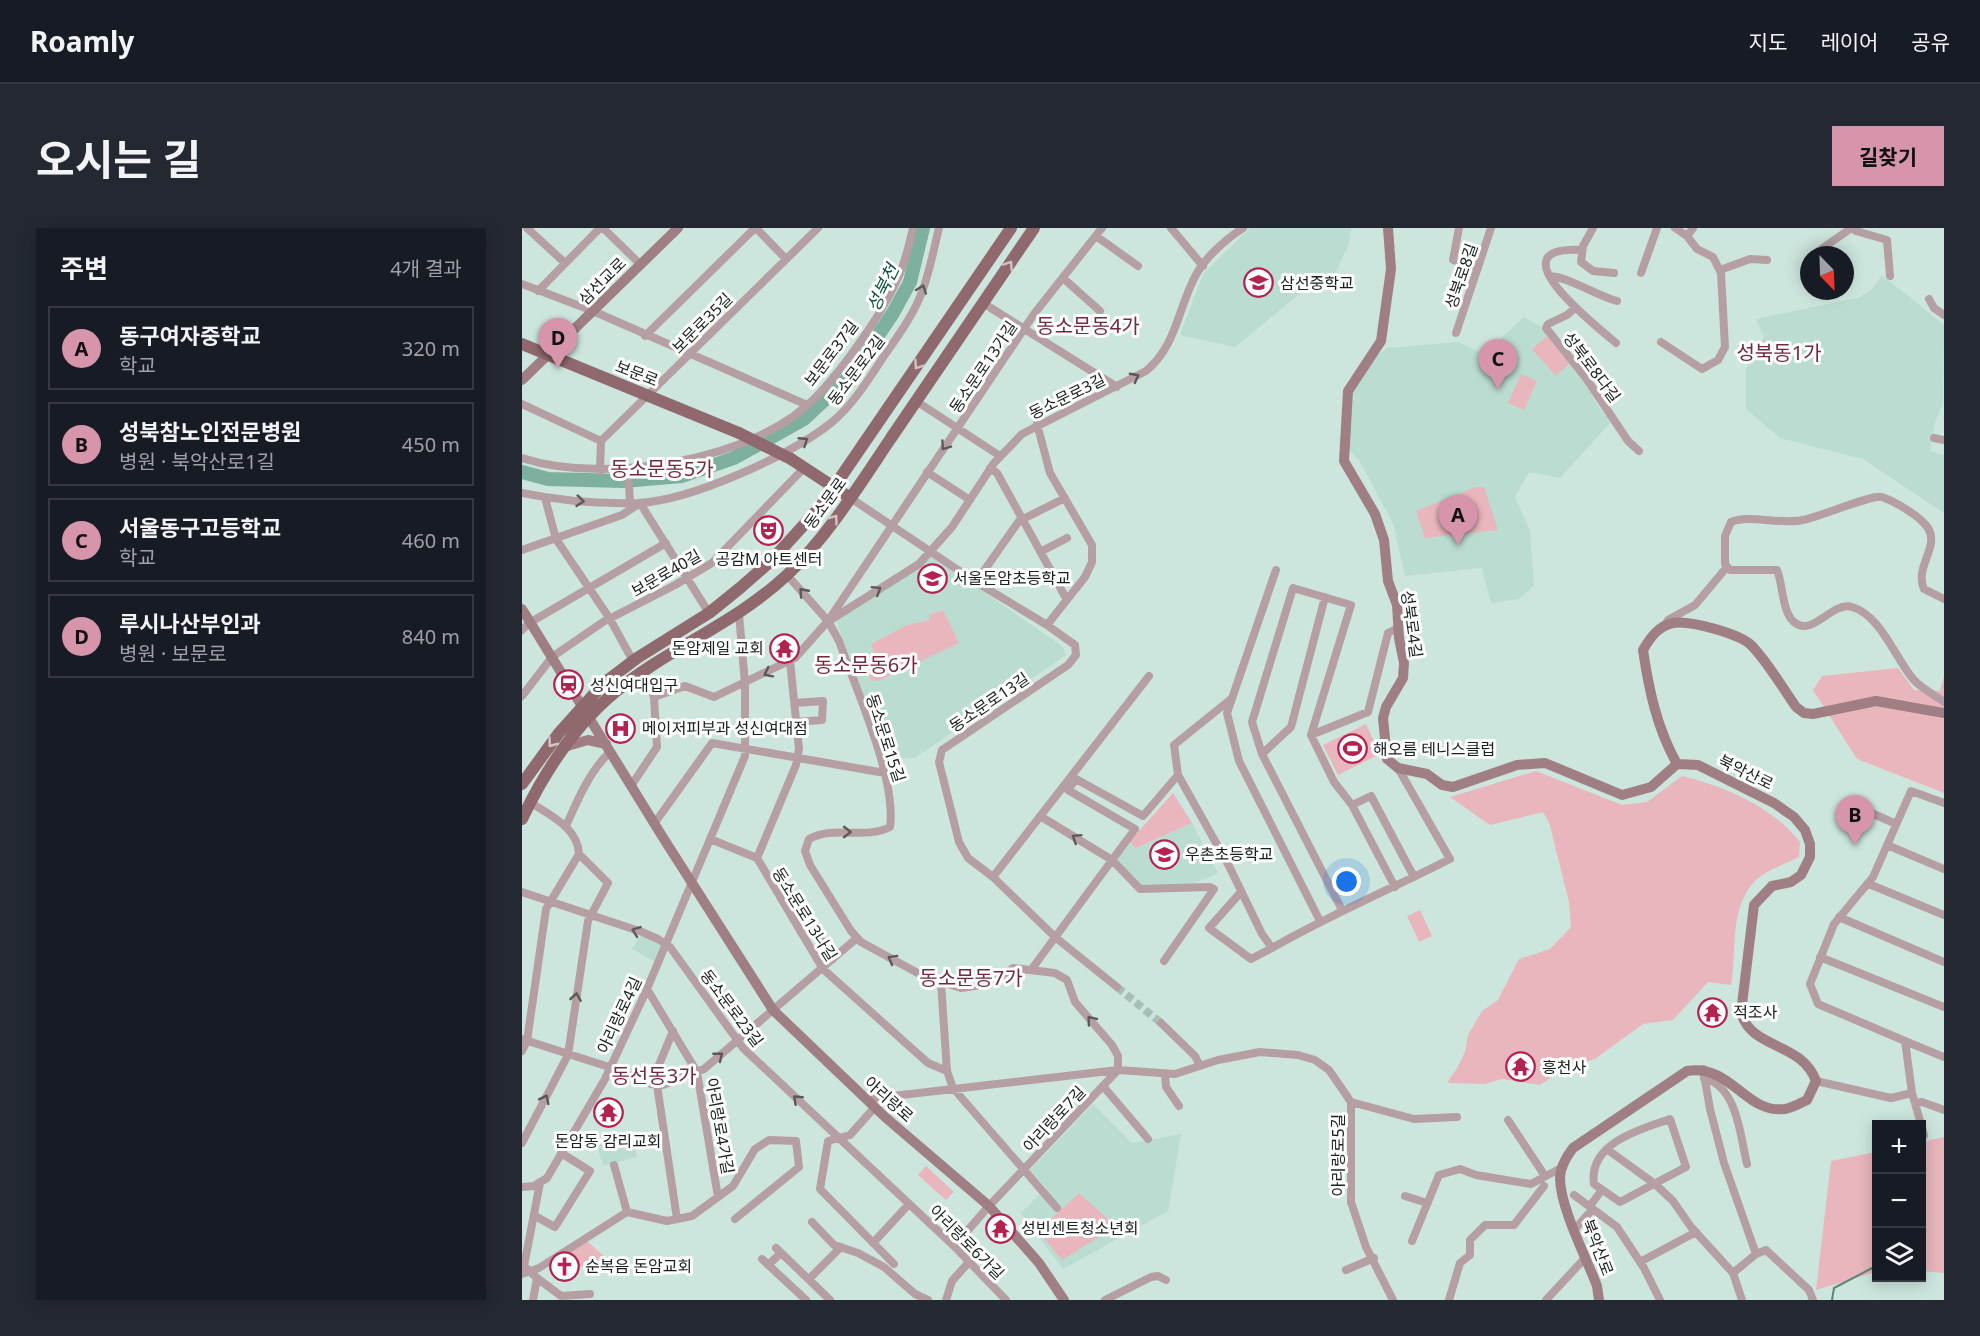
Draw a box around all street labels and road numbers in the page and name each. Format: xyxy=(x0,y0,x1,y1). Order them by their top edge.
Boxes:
street label: 성북로8길 xyxy=(1440,240,1482,312)
street label: 삼선교로 xyxy=(573,252,631,310)
street label: 보문로35길 xyxy=(667,288,737,358)
street label: 보문로37길 xyxy=(799,316,863,390)
street label: 동소문로13가길 xyxy=(944,317,1022,417)
street label: 성북로8다길 xyxy=(1558,327,1626,407)
street label: 동소문로2길 xyxy=(822,330,890,410)
street label: 보문로 xyxy=(612,355,662,391)
street label: 동소문로3길 xyxy=(1025,368,1109,424)
street label: 동소문로 xyxy=(799,472,851,533)
street label: 보문로40길 xyxy=(627,544,705,602)
street label: 성북로4길 xyxy=(1396,589,1428,659)
street label: 동소문로13길 xyxy=(945,667,1033,737)
street label: 동소문로15길 xyxy=(861,691,911,785)
street label: 북악산로 xyxy=(1715,749,1778,795)
street label: 동소문로13나길 xyxy=(767,863,843,965)
street label: 동소문로23길 xyxy=(696,965,768,1051)
street label: 아리랑로4길 xyxy=(592,973,646,1057)
street label: 아리랑로 xyxy=(860,1071,918,1127)
street label: 아리랑로4가길 xyxy=(701,1076,739,1176)
street label: 아리랑로7길 xyxy=(1018,1081,1090,1157)
street label: 아리랑로5길 xyxy=(1327,1114,1349,1196)
street label: 아리랑로6가길 xyxy=(925,1200,1009,1284)
street label: 북악산로 xyxy=(1577,1216,1619,1279)

